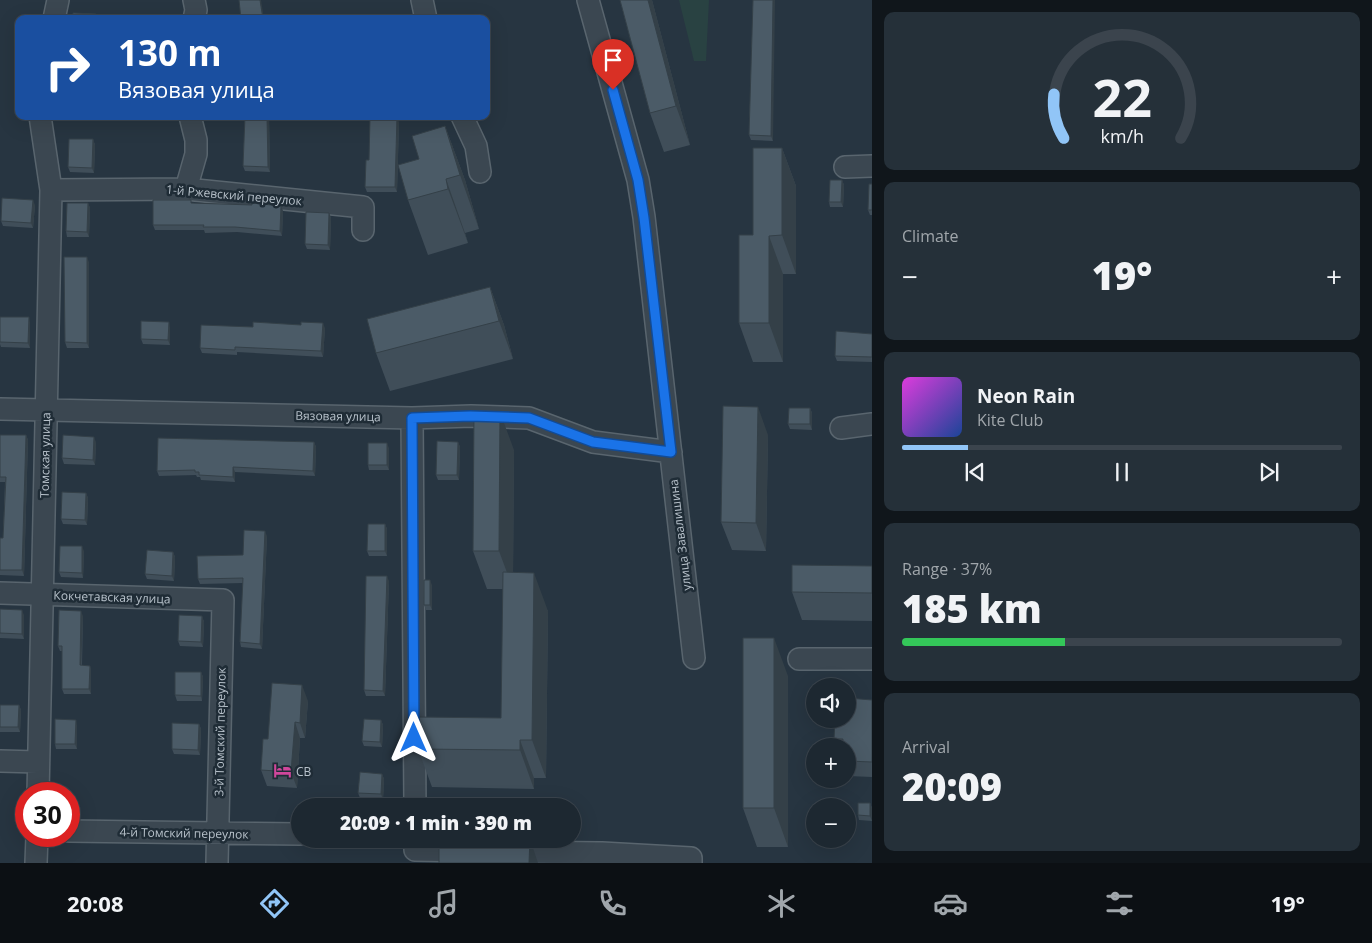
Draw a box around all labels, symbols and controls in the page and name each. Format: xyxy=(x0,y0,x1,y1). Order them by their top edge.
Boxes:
text: 130 m xyxy=(118,29,222,76)
icon: right xyxy=(35,35,100,100)
pin xyxy=(592,39,634,90)
icon: arrive xyxy=(599,46,627,74)
text: 22 xyxy=(1092,61,1152,132)
text: Вязовая улица xyxy=(118,74,275,104)
text: km/h xyxy=(1100,124,1144,148)
street label: 1-й Ржевский переулок xyxy=(166,181,303,209)
text: Climate xyxy=(902,225,959,247)
text: 19° xyxy=(1092,249,1152,301)
text: − xyxy=(902,257,918,295)
text: + xyxy=(1326,257,1342,295)
text: Neon Rain xyxy=(977,383,1075,409)
street label: Вязовая улица xyxy=(295,407,381,425)
text: Kite Club xyxy=(977,409,1043,431)
street label: Томская улица xyxy=(36,412,54,498)
icon: previous xyxy=(961,458,989,486)
icon: pause xyxy=(1108,458,1136,486)
icon: next xyxy=(1255,458,1283,486)
street label: улица Завалишина xyxy=(665,478,695,592)
text: Range · 37% xyxy=(902,558,992,580)
text: 185 km xyxy=(902,582,1042,634)
street label: Кокчетавская улица xyxy=(53,586,171,608)
street label: 3-й Томский переулок xyxy=(210,667,230,797)
map controls xyxy=(806,678,856,848)
button: sound xyxy=(806,678,856,728)
position arrow xyxy=(387,711,439,763)
text: Arrival xyxy=(902,736,950,758)
button: + xyxy=(806,738,856,788)
text: 20:09 xyxy=(902,760,1002,812)
hotel icon: СВ xyxy=(272,761,292,781)
place label: СВ xyxy=(296,763,312,780)
speed limit sign: 30 xyxy=(15,782,80,847)
button: − xyxy=(806,798,856,848)
text: 20:09 · 1 min · 390 m xyxy=(340,810,532,836)
street label: 4-й Томский переулок xyxy=(119,823,249,843)
icon: directions xyxy=(257,886,292,921)
icon: music xyxy=(426,886,461,921)
icon: phone xyxy=(595,886,630,921)
icon: climate xyxy=(764,886,799,921)
icon: car xyxy=(933,886,968,921)
icon: filters xyxy=(1102,886,1137,921)
text: 20:08 xyxy=(67,888,124,918)
text: 19° xyxy=(1270,888,1305,918)

